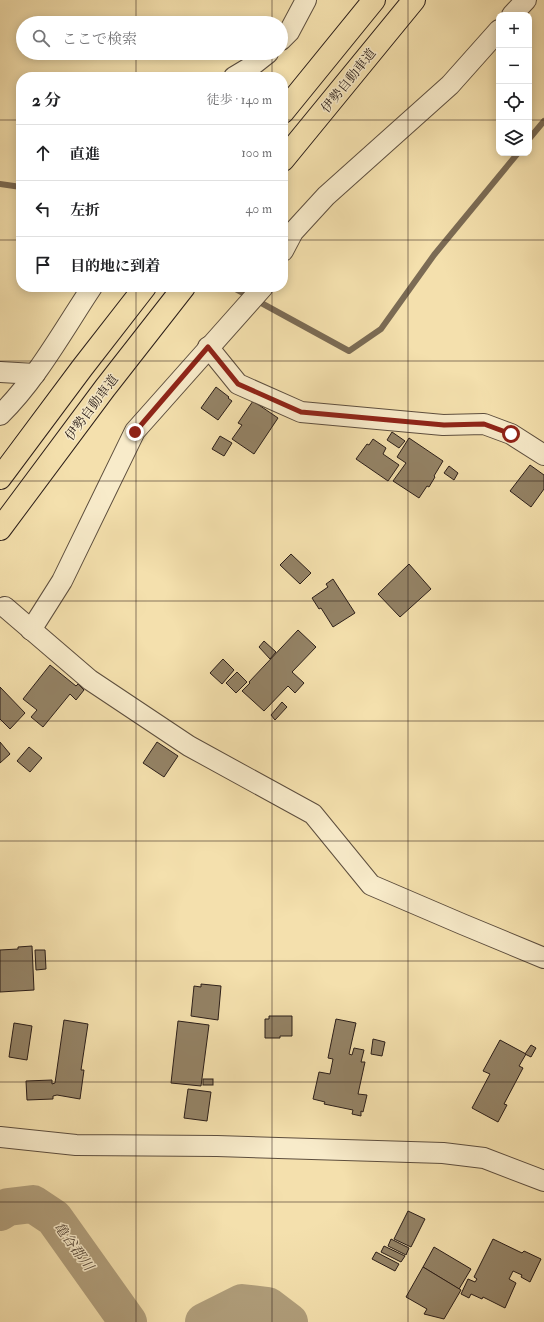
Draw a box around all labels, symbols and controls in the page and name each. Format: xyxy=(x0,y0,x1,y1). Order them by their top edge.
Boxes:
map controls xyxy=(496,12,532,156)
button: + xyxy=(496,12,532,48)
search box xyxy=(16,16,288,60)
icon: search xyxy=(30,27,52,49)
text: ここで検索 xyxy=(62,30,137,49)
street label: 伊勢自動車道 xyxy=(318,45,380,116)
button: − xyxy=(496,48,532,84)
button: locate xyxy=(496,84,532,120)
text: 2 分 xyxy=(32,90,61,111)
text: 徒歩 · 140 m xyxy=(207,92,272,108)
button: layers xyxy=(496,120,532,156)
icon: ahead xyxy=(32,142,54,164)
text: 直進 xyxy=(70,145,100,164)
text: 100 m xyxy=(241,145,272,161)
icon: left xyxy=(32,198,54,220)
text: 左折 xyxy=(70,201,100,220)
text: 40 m xyxy=(246,201,272,217)
icon: arrive xyxy=(32,254,54,276)
text: 目的地に到着 xyxy=(70,257,160,276)
street label: 伊勢自動車道 xyxy=(62,372,122,444)
route end xyxy=(126,423,144,441)
route start xyxy=(502,425,520,443)
water label: 亀谷郡川 xyxy=(50,1219,98,1276)

